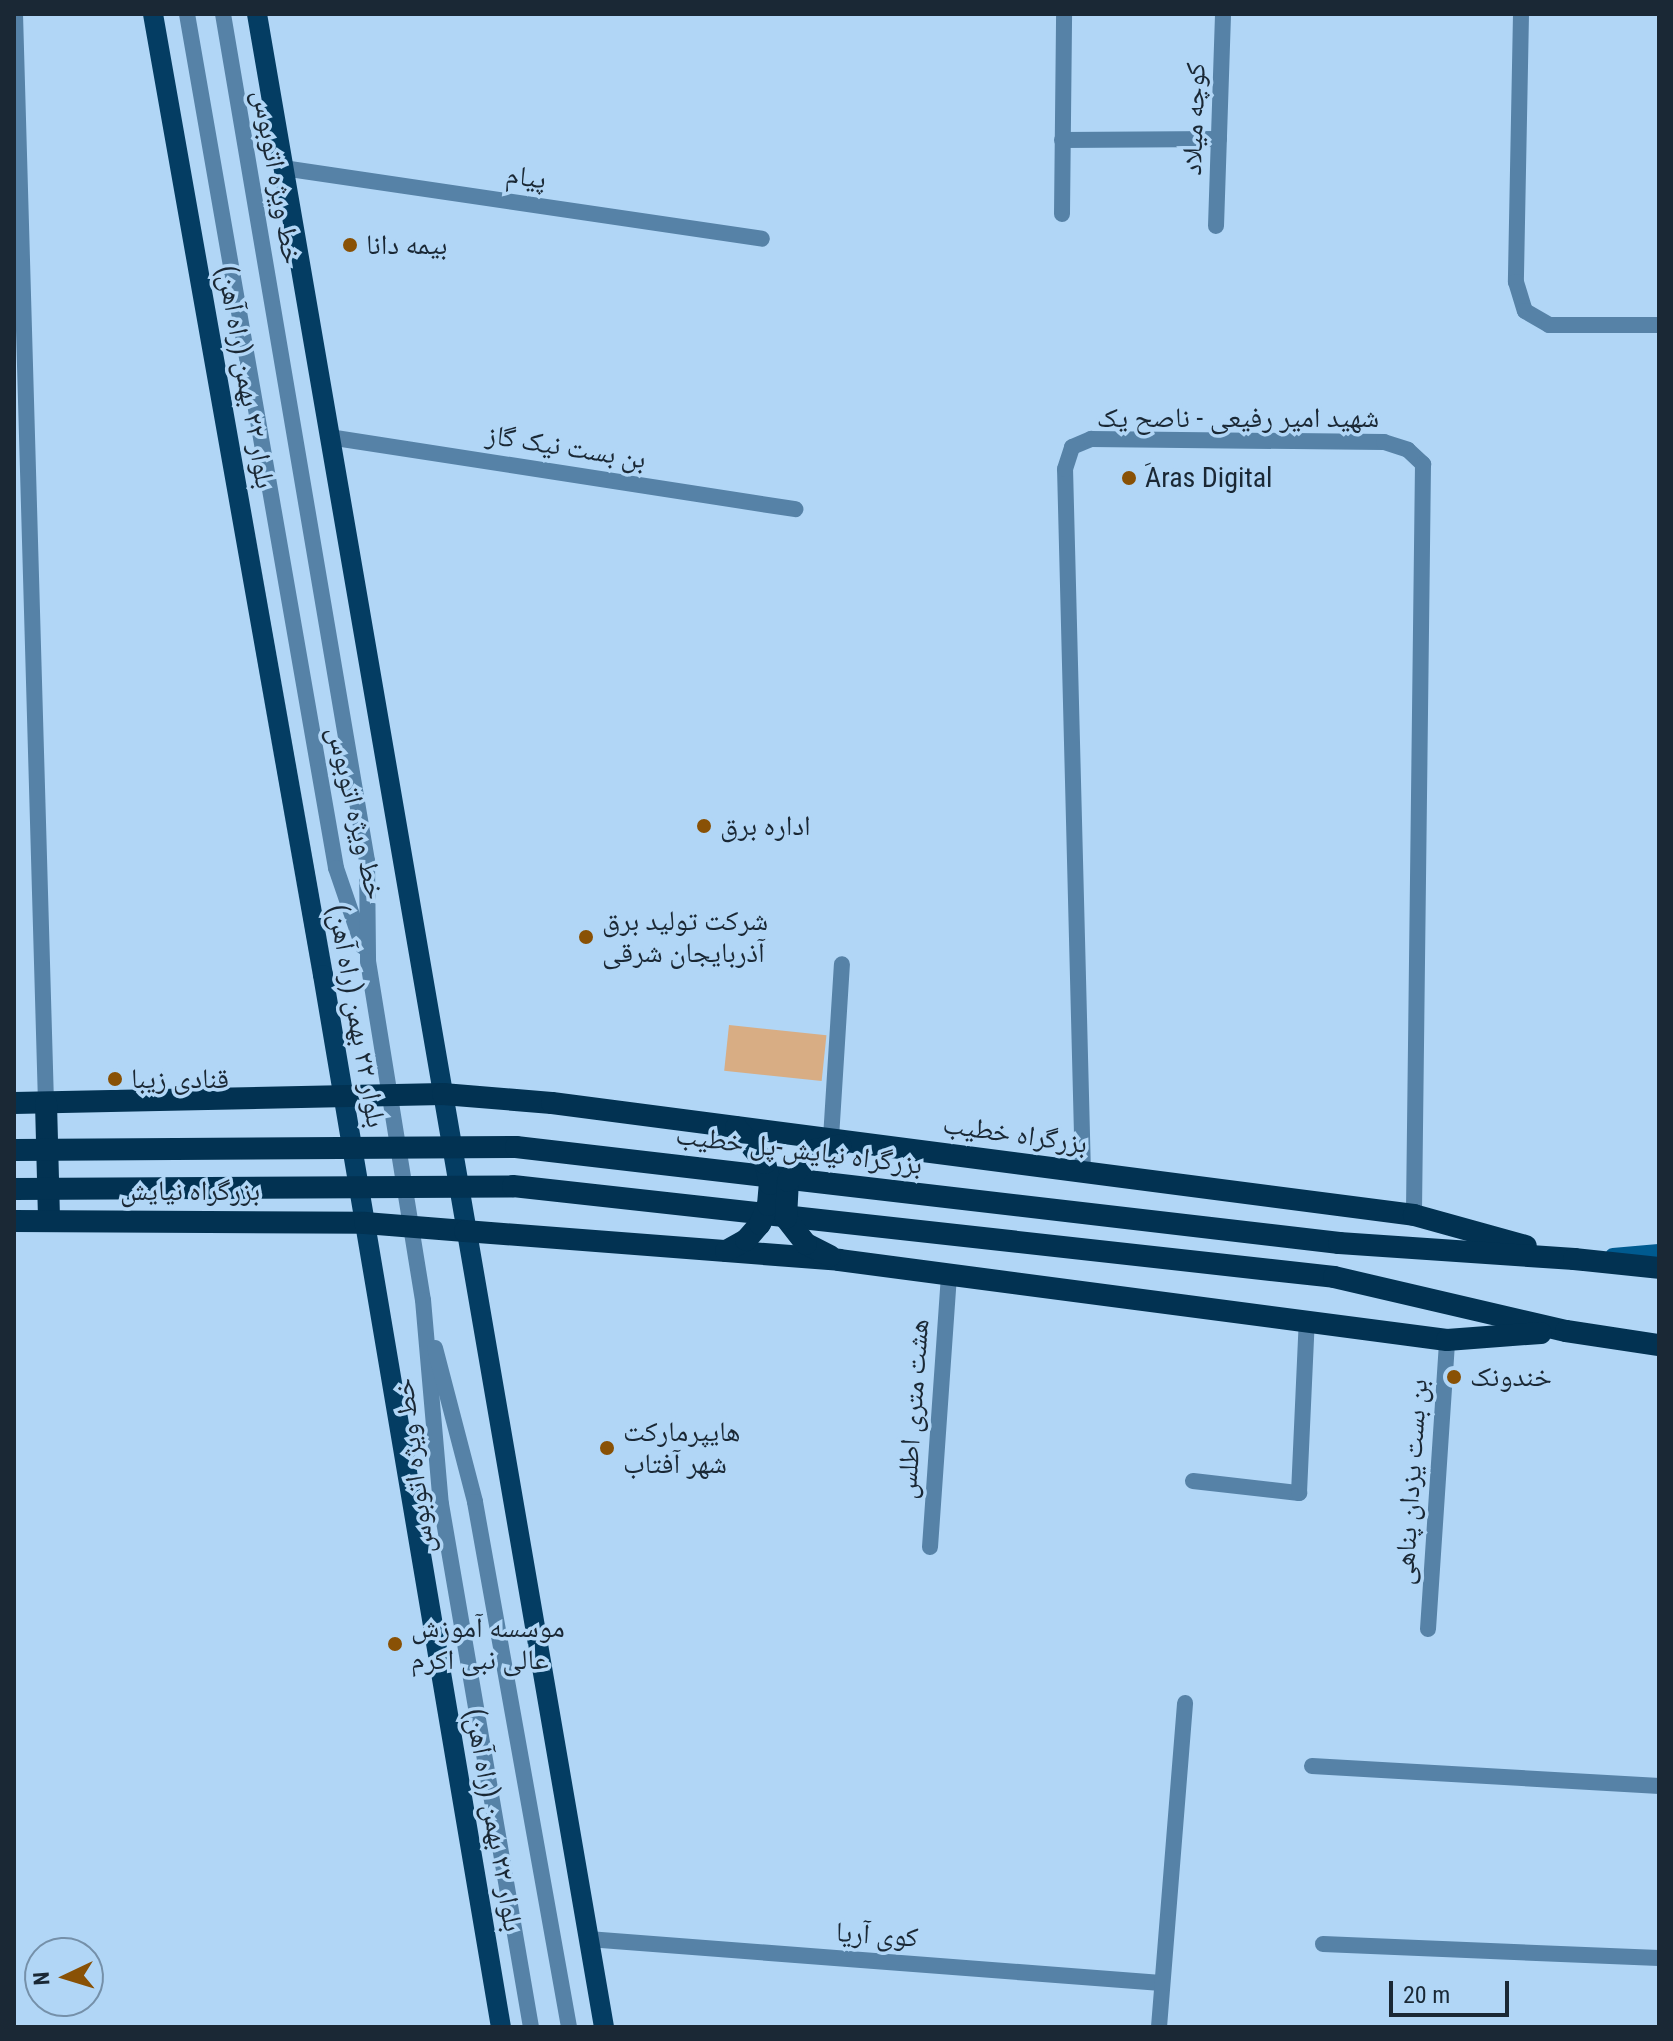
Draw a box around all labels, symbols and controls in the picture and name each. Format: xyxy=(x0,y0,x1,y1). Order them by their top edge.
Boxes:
street label: کوچه میلاد xyxy=(1175,62,1213,176)
street label: خط ویژه اتوبوس xyxy=(245,87,309,267)
street label: پیام xyxy=(504,158,548,196)
place label: بیمه دانا xyxy=(366,228,447,262)
marker: بیمه دانا xyxy=(341,236,359,254)
street label: بلوار ۲۲ بهمن (راه آهن) xyxy=(210,263,282,491)
street label: شهید امیر رفیعی - ناصح یک xyxy=(1097,401,1379,435)
street label: بن بست نیک گاز xyxy=(484,418,648,476)
place label: َAras Digital xyxy=(1145,461,1273,495)
marker: َAras Digital xyxy=(1120,469,1138,487)
street label: خط ویژه اتوبوس xyxy=(320,723,392,903)
place label: اداره برق xyxy=(720,809,811,843)
marker: اداره برق xyxy=(695,817,713,835)
street label: بلوار ۲۲ بهمن (راه آهن) xyxy=(321,902,393,1130)
place label: شرکت تولید برق آذربایجان شرقی xyxy=(602,904,768,970)
marker: شرکت تولید برق آذربایجان شرقی xyxy=(577,928,595,946)
place label: قنادی زیبا xyxy=(131,1062,229,1096)
marker: قنادی زیبا xyxy=(106,1070,124,1088)
street label: بزرگراه خطیب xyxy=(941,1107,1089,1161)
street label: بزرگراه نیایش-پل خطیب xyxy=(674,1118,924,1182)
street label: بزرگراه نیایش xyxy=(120,1174,260,1208)
street label: هشت متری اطلس xyxy=(890,1318,936,1500)
place label: خندونک xyxy=(1470,1360,1552,1394)
marker: خندونک xyxy=(1445,1368,1463,1386)
street label: خط ویژه اتوبوس xyxy=(387,1376,441,1556)
street label: بن بست یزدان پناهی xyxy=(1387,1378,1435,1586)
place label: هایپرمارکت شهر آفتاب xyxy=(623,1415,740,1481)
marker: هایپرمارکت شهر آفتاب xyxy=(598,1439,616,1457)
place label: موسسه آموزش عالی نبی اکرم xyxy=(411,1611,565,1677)
marker: موسسه آموزش عالی نبی اکرم xyxy=(386,1635,404,1653)
street label: بلوار ۲۲ بهمن (راه آهن) xyxy=(458,1706,530,1934)
street label: کوی آریا xyxy=(835,1915,919,1955)
north arrow xyxy=(24,1937,104,2017)
scale bar xyxy=(1393,1965,1513,2015)
text: N xyxy=(29,1971,54,1986)
text: 20 m xyxy=(1403,1981,1450,2009)

